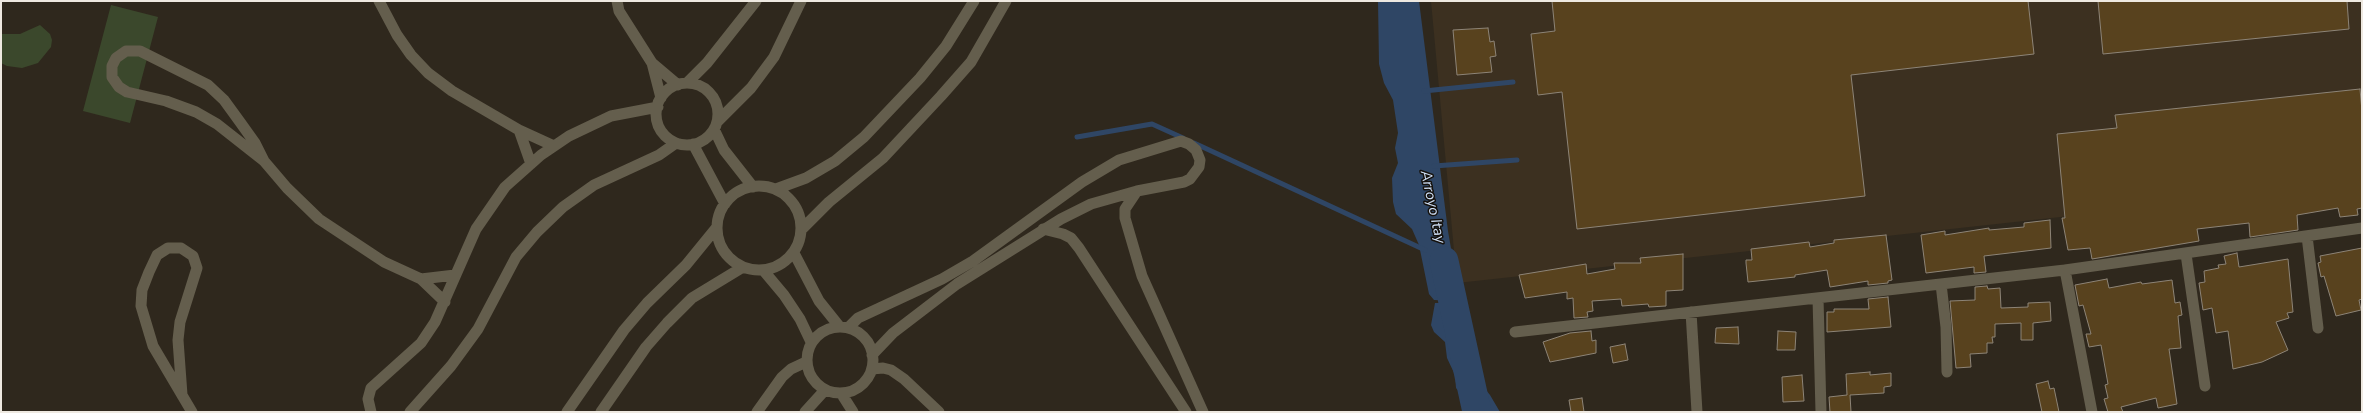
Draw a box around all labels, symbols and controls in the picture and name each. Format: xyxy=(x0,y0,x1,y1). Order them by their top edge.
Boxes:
water label: Arroyo Itay xyxy=(1415,169,1449,245)

